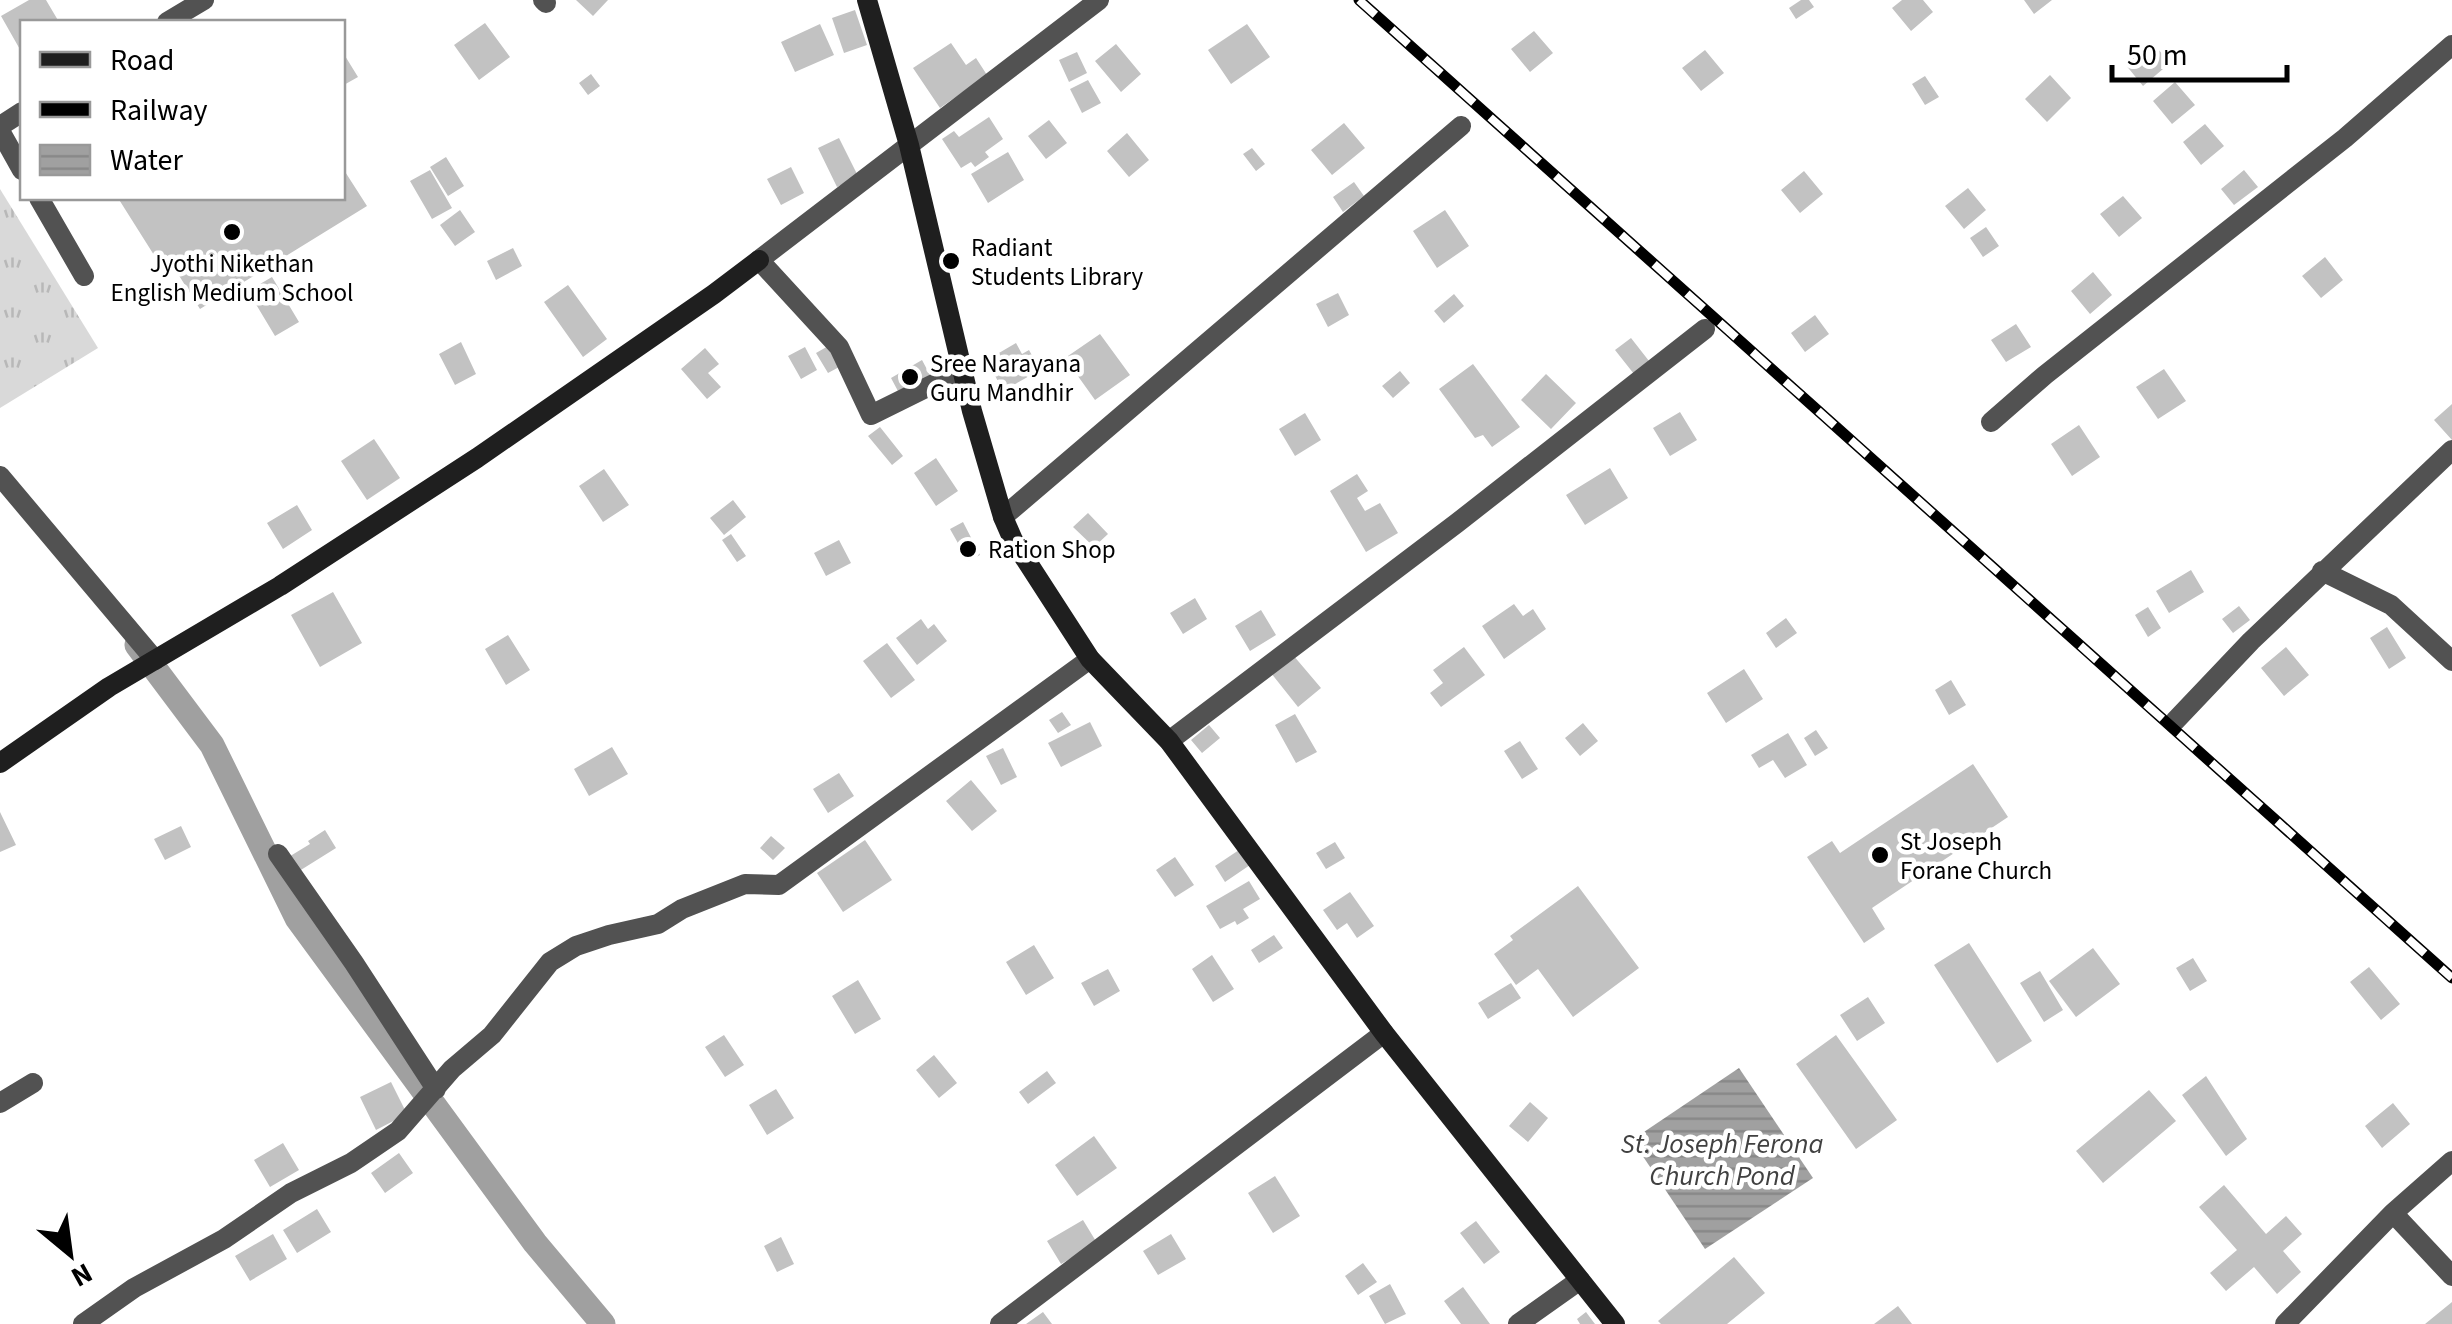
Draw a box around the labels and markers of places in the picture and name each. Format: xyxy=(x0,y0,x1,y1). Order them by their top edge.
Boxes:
marker: Jyothi Nikethan English Medium School xyxy=(221,221,243,243)
place label: Radiant Students Library xyxy=(971,230,1144,295)
place label: Jyothi Nikethan English Medium School xyxy=(111,246,353,311)
marker: Radiant Students Library xyxy=(940,250,962,272)
place label: Sree Narayana Guru Mandhir xyxy=(930,346,1081,411)
marker: Sree Narayana Guru Mandhir xyxy=(899,366,921,388)
place label: Ration Shop xyxy=(988,532,1116,568)
marker: Ration Shop xyxy=(957,538,979,560)
place label: St Joseph Forane Church xyxy=(1900,824,2052,889)
marker: St Joseph Forane Church xyxy=(1869,844,1891,866)

